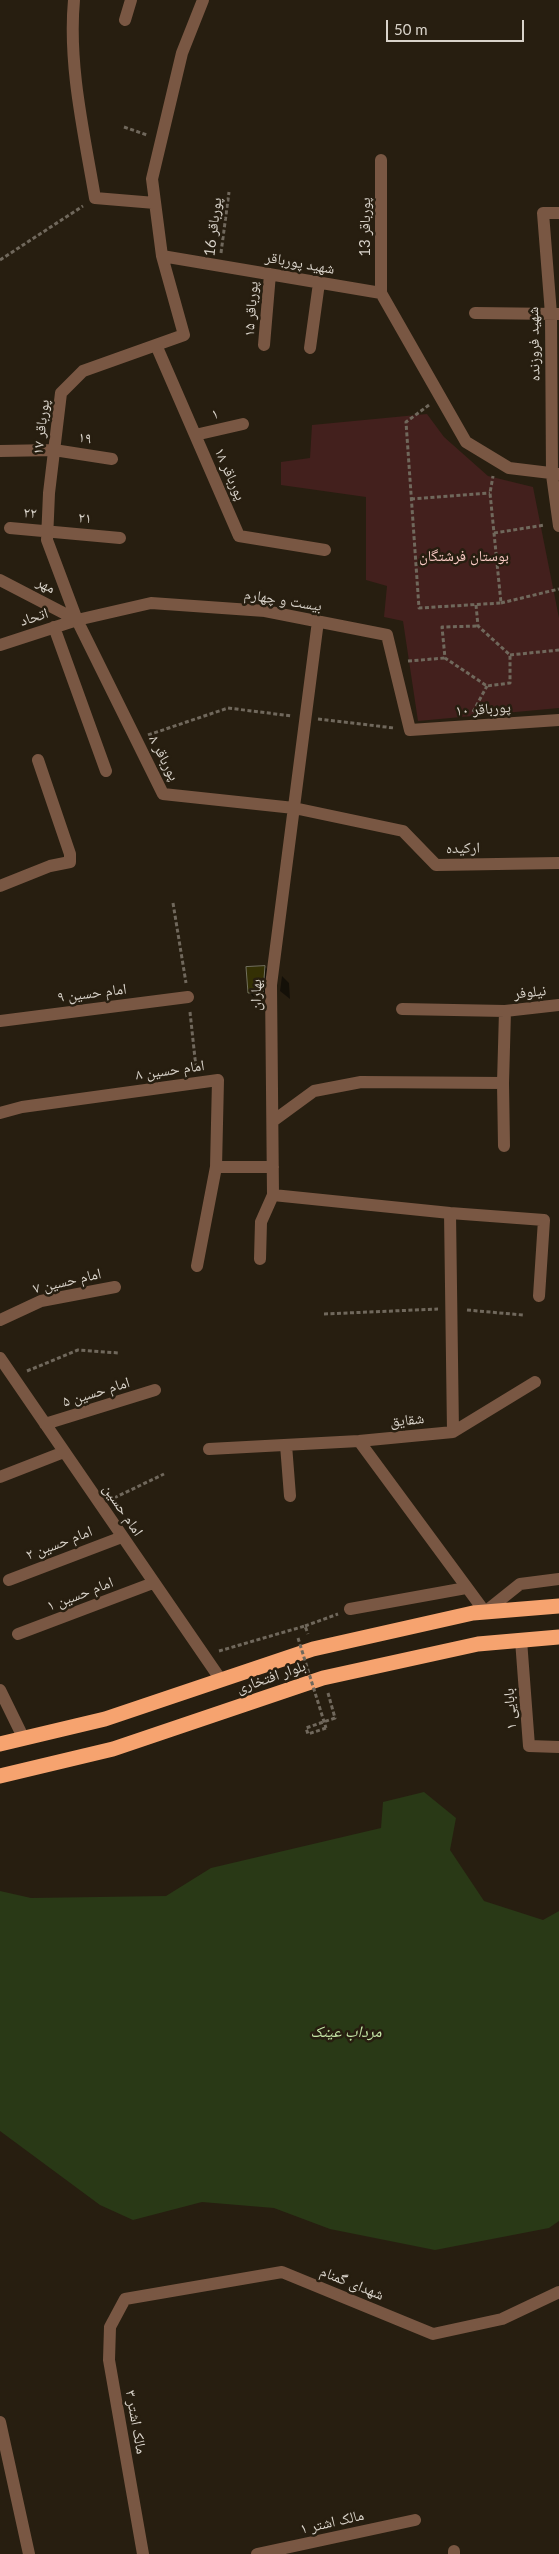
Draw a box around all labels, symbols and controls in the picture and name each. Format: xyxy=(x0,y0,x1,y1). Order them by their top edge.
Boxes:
scale bar xyxy=(389,10,526,42)
text: 50 m xyxy=(394,20,428,38)
street label: پورباقر 16 xyxy=(200,196,226,258)
street label: پورباقر 13 xyxy=(356,197,374,257)
street label: شهید پورباقر xyxy=(264,248,336,278)
street label: پورباقر ۱۵ xyxy=(240,281,262,337)
street label: شهید فروزنده xyxy=(524,307,544,381)
street label: پورباقر ۱۷ xyxy=(29,398,53,456)
street label: ۱ xyxy=(210,404,220,424)
street label: ۱۹ xyxy=(77,428,93,448)
street label: پورباقر ۱۸ xyxy=(210,445,250,503)
street label: ۲۲ xyxy=(23,504,37,522)
street label: ۲۱ xyxy=(78,508,92,528)
park label: بوستان فرشتگان xyxy=(419,547,509,565)
street label: مهر xyxy=(34,573,58,597)
street label: بیست و چهارم xyxy=(243,585,323,615)
street label: اتحاد xyxy=(18,604,50,630)
street label: پورباقر ۱۰ xyxy=(455,698,511,720)
street label: پورباقر ۸ xyxy=(145,732,183,784)
street label: ارکیده xyxy=(446,839,480,857)
street label: بهاران xyxy=(247,979,265,1011)
street label: امام حسین ۹ xyxy=(56,980,128,1006)
street label: نیلوفر xyxy=(513,981,547,1003)
street label: امام حسین ۸ xyxy=(134,1056,206,1084)
street label: امام حسین ۷ xyxy=(31,1264,103,1298)
street label: امام حسین ۵ xyxy=(60,1373,132,1411)
street label: شقایق xyxy=(389,1409,425,1431)
street label: امام حسین xyxy=(99,1480,147,1540)
street label: امام حسین ۲ xyxy=(23,1522,95,1564)
street label: امام حسین ۱ xyxy=(44,1573,116,1615)
street label: بلوار افتخاری xyxy=(234,1657,308,1697)
street label: بابایی ۱ xyxy=(500,1687,520,1731)
water label: مرداب عینک xyxy=(310,2022,382,2042)
street label: شهدای گمنام xyxy=(317,2262,387,2304)
street label: مالک اشتر ۳ xyxy=(122,2389,150,2455)
street label: مالک اشتر ۱ xyxy=(298,2506,366,2538)

